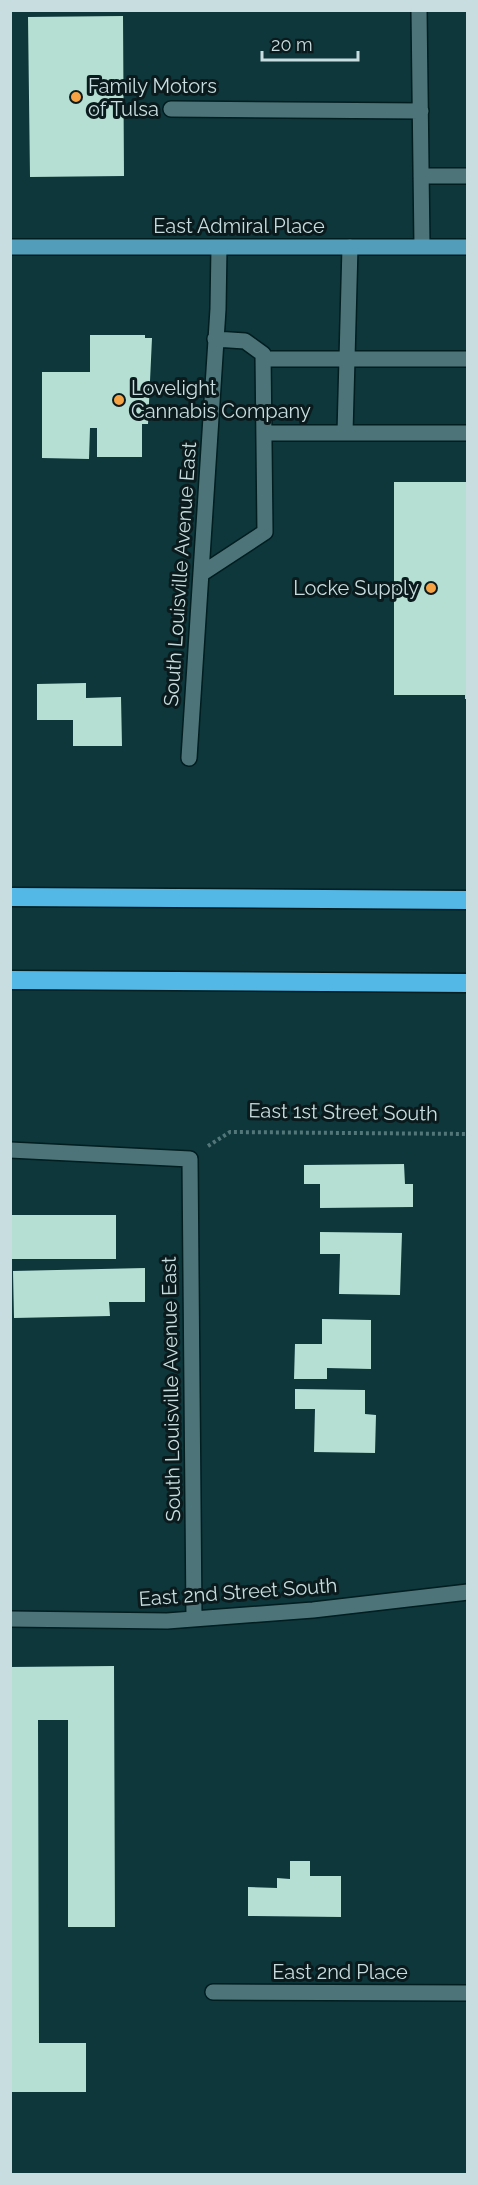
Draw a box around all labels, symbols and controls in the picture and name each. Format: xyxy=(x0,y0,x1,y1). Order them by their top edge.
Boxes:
scale bar xyxy=(262,24,358,62)
text: 20 m xyxy=(271,34,313,55)
place label: Family Motors of Tulsa xyxy=(88,74,217,121)
marker: Family Motors of Tulsa xyxy=(69,90,83,104)
street label: East Admiral Place xyxy=(153,214,325,238)
place label: Lovelight Cannabis Company xyxy=(131,376,311,423)
marker: Lovelight Cannabis Company xyxy=(112,393,126,407)
street label: South Louisville Avenue East xyxy=(159,441,201,707)
place label: Locke Supply xyxy=(293,576,419,600)
marker: Locke Supply xyxy=(424,581,438,595)
street label: East 1st Street South xyxy=(248,1098,438,1126)
street label: South Louisville Avenue East xyxy=(157,1256,185,1522)
street label: East 2nd Street South xyxy=(138,1573,338,1611)
street label: East 2nd Place xyxy=(272,1960,408,1984)

